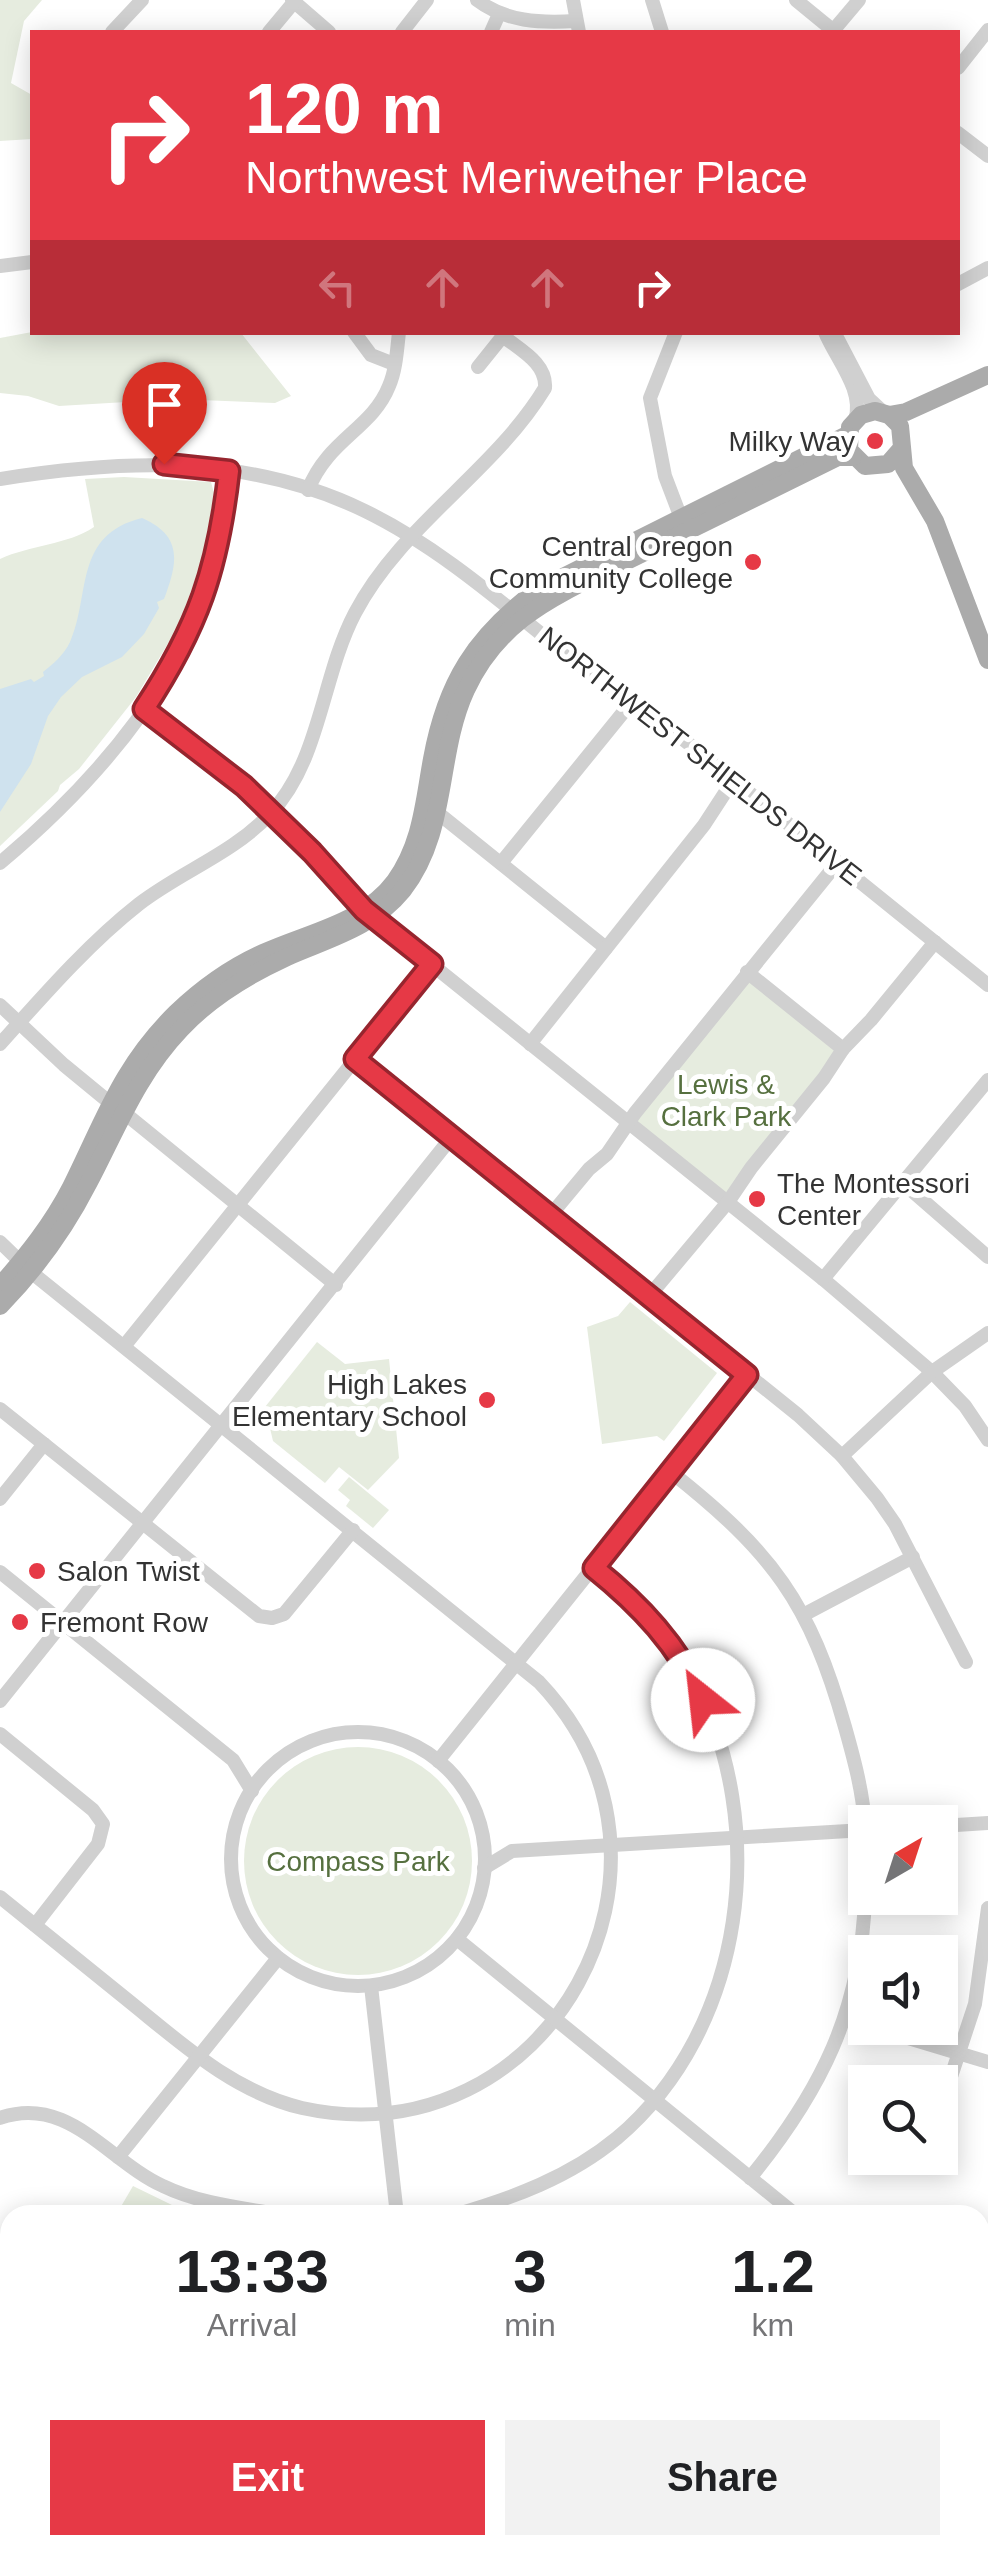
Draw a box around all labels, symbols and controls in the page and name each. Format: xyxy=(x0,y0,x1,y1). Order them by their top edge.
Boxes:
icon: right xyxy=(80,70,210,200)
text: 120 m xyxy=(245,70,443,148)
text: Northwest Meriwether Place xyxy=(245,152,808,203)
icon: left xyxy=(310,260,365,315)
icon: ahead xyxy=(415,260,470,315)
icon: ahead xyxy=(520,260,575,315)
icon: right xyxy=(625,260,680,315)
pin xyxy=(122,362,207,465)
icon: arrive xyxy=(137,377,192,432)
place label: Milky Way xyxy=(728,426,855,457)
marker: Milky Way xyxy=(864,430,886,452)
place label: Central Oregon Community College xyxy=(489,531,733,594)
marker: Central Oregon Community College xyxy=(742,551,764,573)
street label: NORTHWEST SHIELDS DRIVE xyxy=(533,621,867,891)
park label: Lewis & Clark Park xyxy=(661,1069,792,1132)
place label: The Montessori Center xyxy=(777,1168,970,1231)
marker: The Montessori Center xyxy=(746,1188,768,1210)
place label: High Lakes Elementary School xyxy=(232,1369,467,1432)
marker: High Lakes Elementary School xyxy=(476,1389,498,1411)
place label: Salon Twist xyxy=(57,1556,200,1587)
marker: Salon Twist xyxy=(26,1560,48,1582)
place label: Fremont Row xyxy=(40,1607,209,1638)
marker: Fremont Row xyxy=(9,1611,31,1633)
position arrow xyxy=(651,1648,755,1752)
north arrow xyxy=(848,1805,958,1915)
map controls xyxy=(848,1805,958,2175)
park label: Compass Park xyxy=(266,1846,451,1877)
button: sound xyxy=(848,1935,958,2045)
button: search xyxy=(848,2065,958,2175)
text: 13:33 xyxy=(175,2238,329,2305)
text: 3 xyxy=(513,2238,547,2305)
text: 1.2 xyxy=(731,2238,815,2305)
text: Arrival xyxy=(207,2307,297,2343)
text: min xyxy=(504,2307,556,2343)
text: km xyxy=(752,2307,794,2343)
button: Exit xyxy=(50,2420,485,2535)
button: Share xyxy=(505,2420,940,2535)

